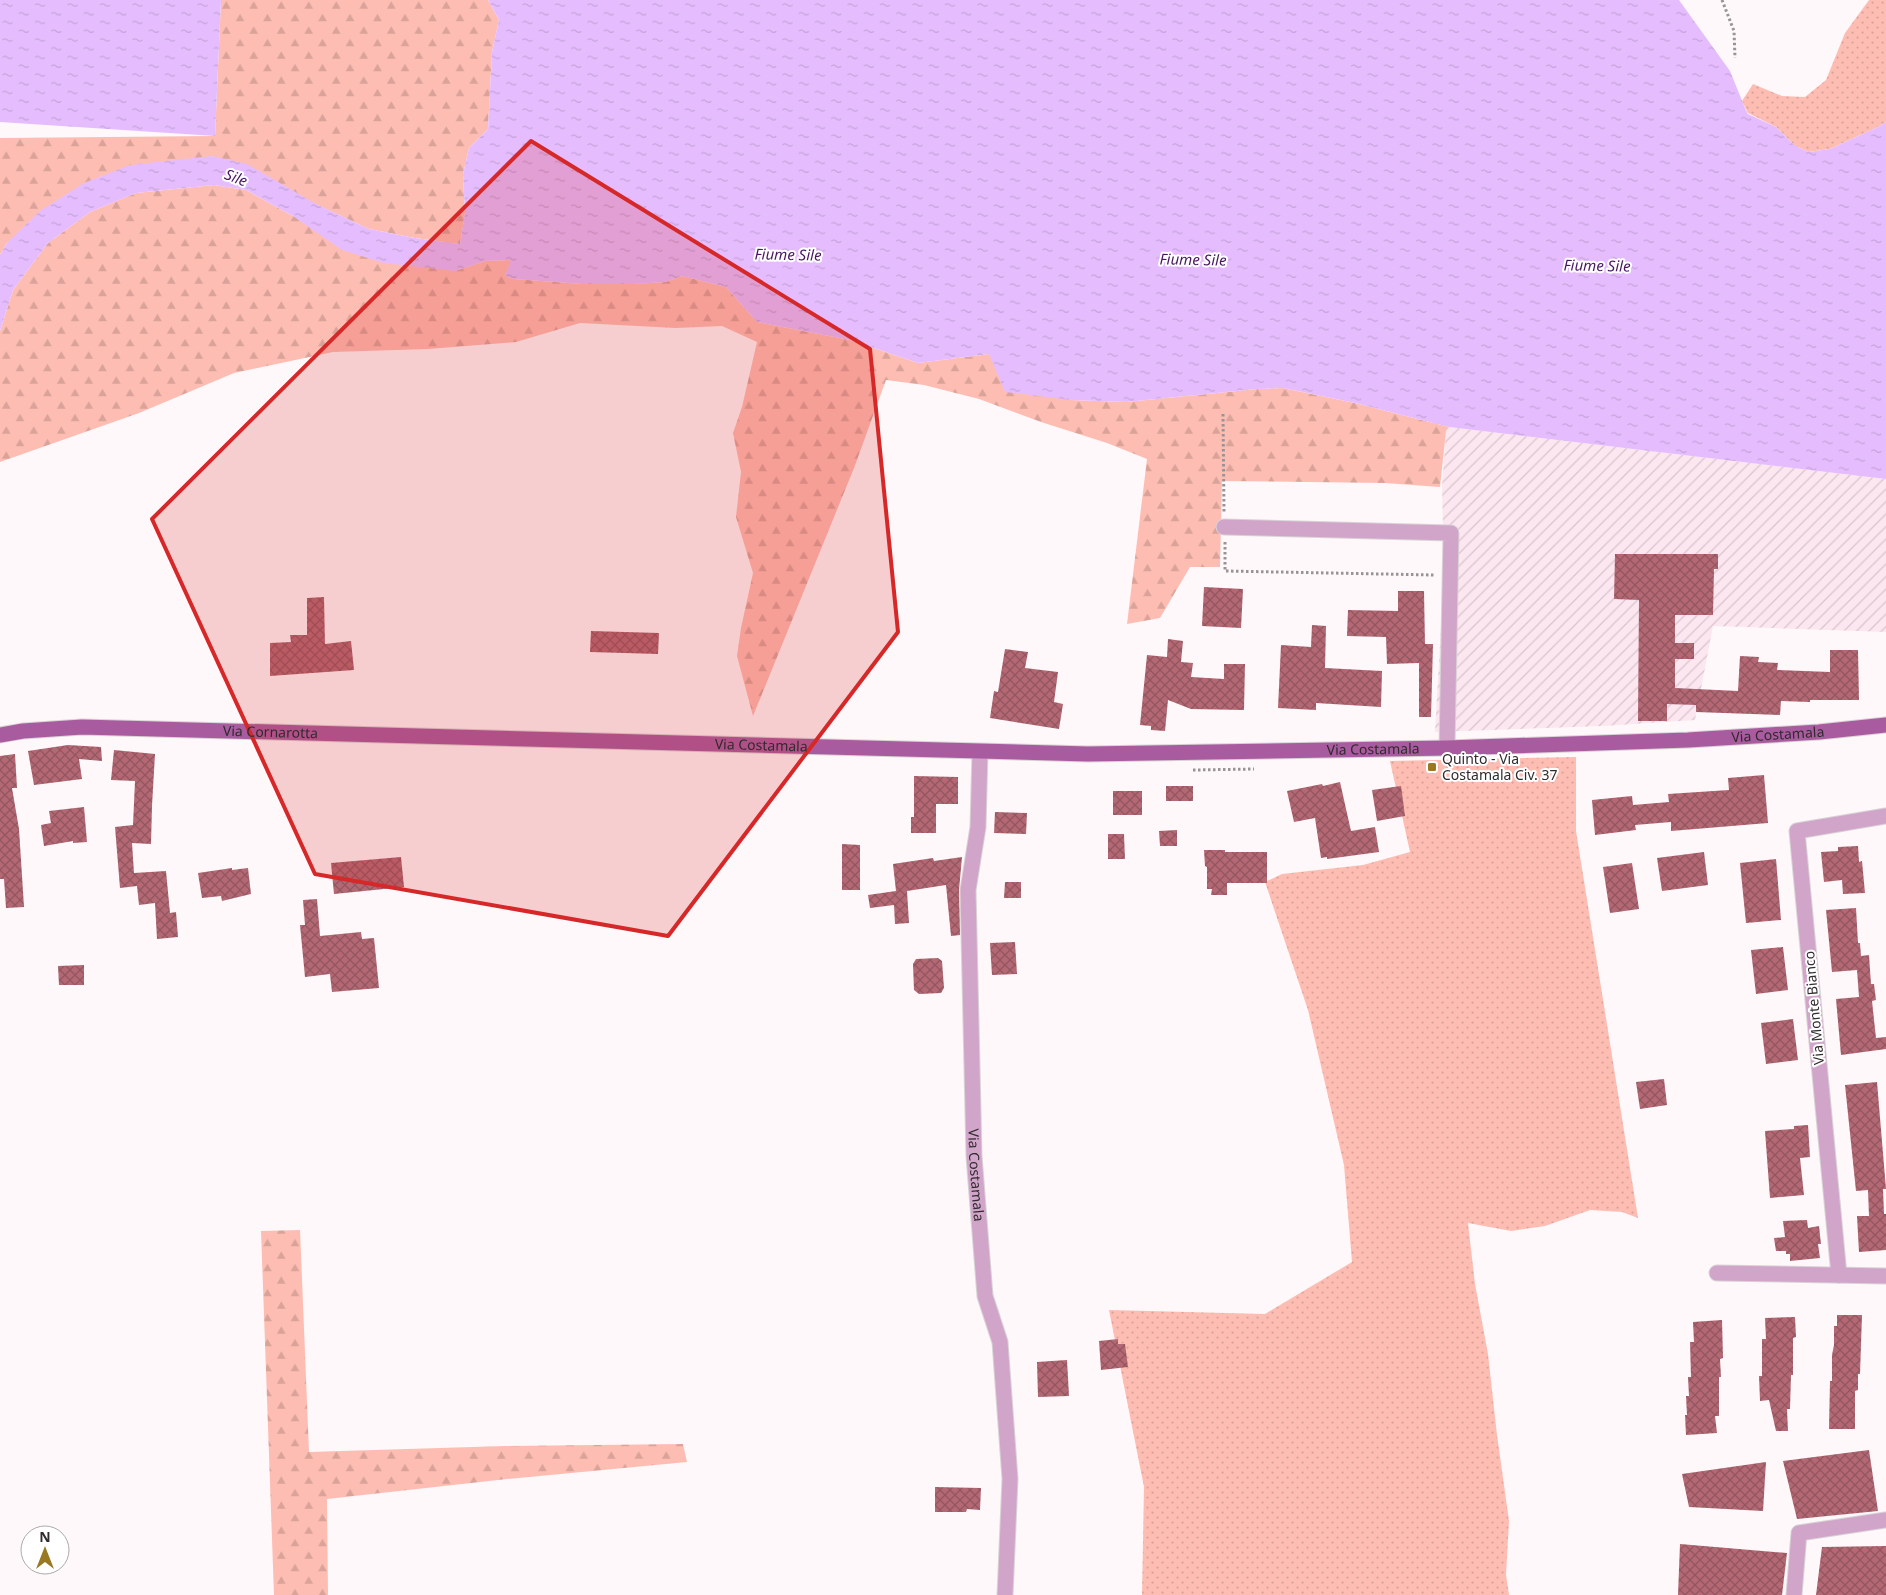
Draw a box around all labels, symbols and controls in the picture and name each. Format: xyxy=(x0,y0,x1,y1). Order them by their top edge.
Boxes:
water label: Sile xyxy=(222,164,251,191)
water label: Fiume Sile xyxy=(754,243,822,265)
water label: Fiume Sile xyxy=(1159,248,1227,270)
water label: Fiume Sile xyxy=(1563,254,1631,276)
street label: Via Cornarotta xyxy=(223,721,318,742)
street label: Via Costamala xyxy=(1731,722,1825,746)
street label: Via Costamala xyxy=(715,734,808,755)
street label: Via Costamala xyxy=(1326,738,1420,759)
place label: Quinto - Via Costamala Civ. 37 xyxy=(1442,749,1557,784)
marker: Quinto - Via Costamala Civ. 37 xyxy=(1426,761,1438,773)
street label: Via Monte Bianco xyxy=(1799,950,1828,1066)
street label: Via Costamala xyxy=(964,1128,989,1222)
north arrow xyxy=(20,1525,70,1575)
text: N xyxy=(39,1527,51,1546)

